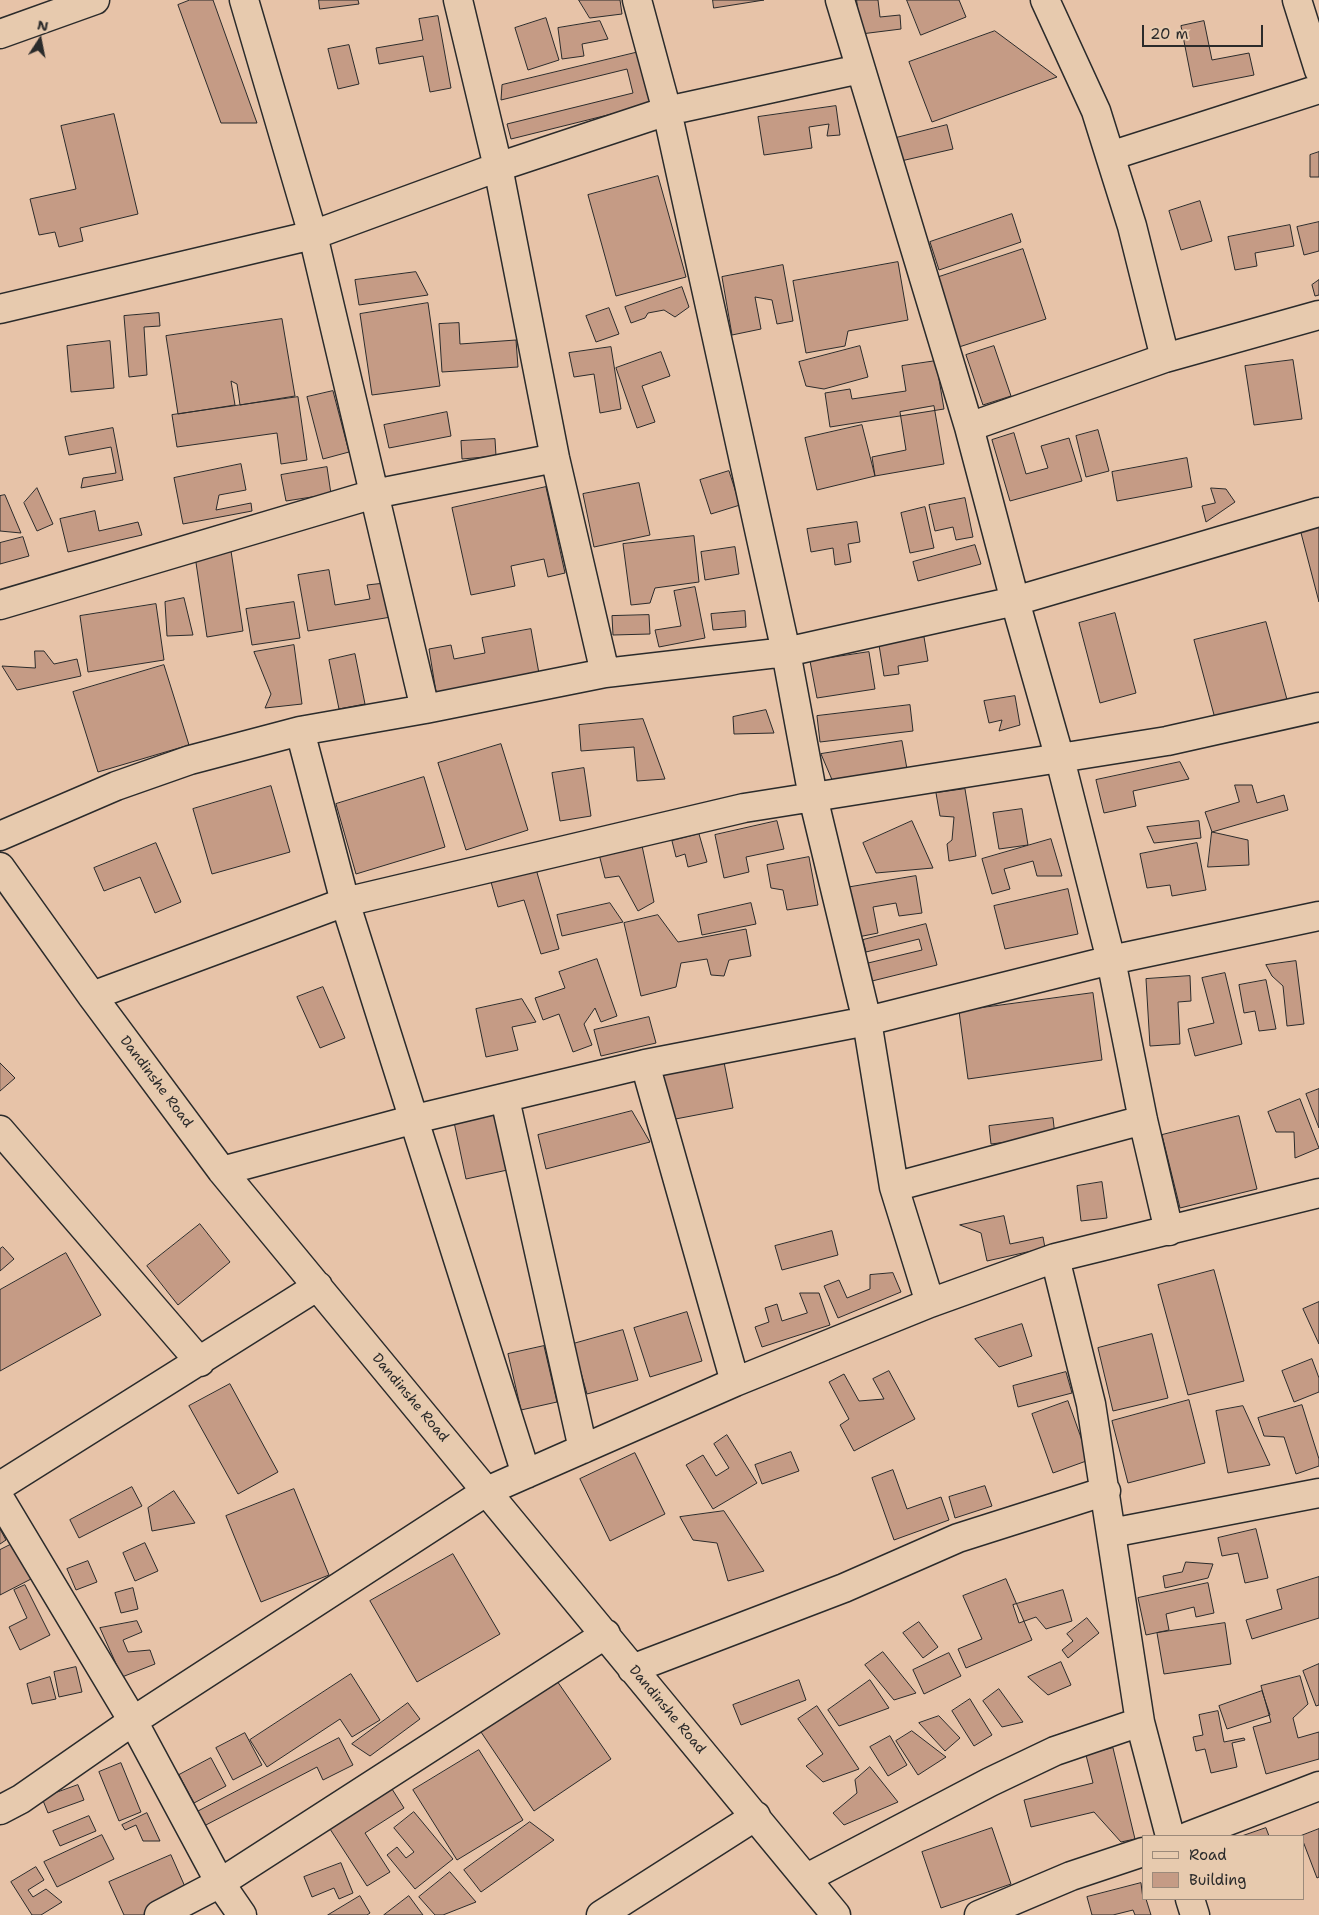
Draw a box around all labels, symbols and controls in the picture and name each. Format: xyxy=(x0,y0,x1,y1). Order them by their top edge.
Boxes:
north arrow xyxy=(15,15,65,65)
text: N xyxy=(36,15,50,35)
scale bar xyxy=(1144,15,1265,47)
text: 20 m xyxy=(1150,24,1189,44)
street label: Dandinshe Road xyxy=(116,1033,196,1131)
street label: Dandinshe Road xyxy=(368,1350,452,1446)
street label: Dandinshe Road xyxy=(625,1662,709,1758)
legend xyxy=(1142,1835,1304,1900)
text: Road xyxy=(1189,1845,1227,1865)
text: Building xyxy=(1189,1870,1246,1890)

